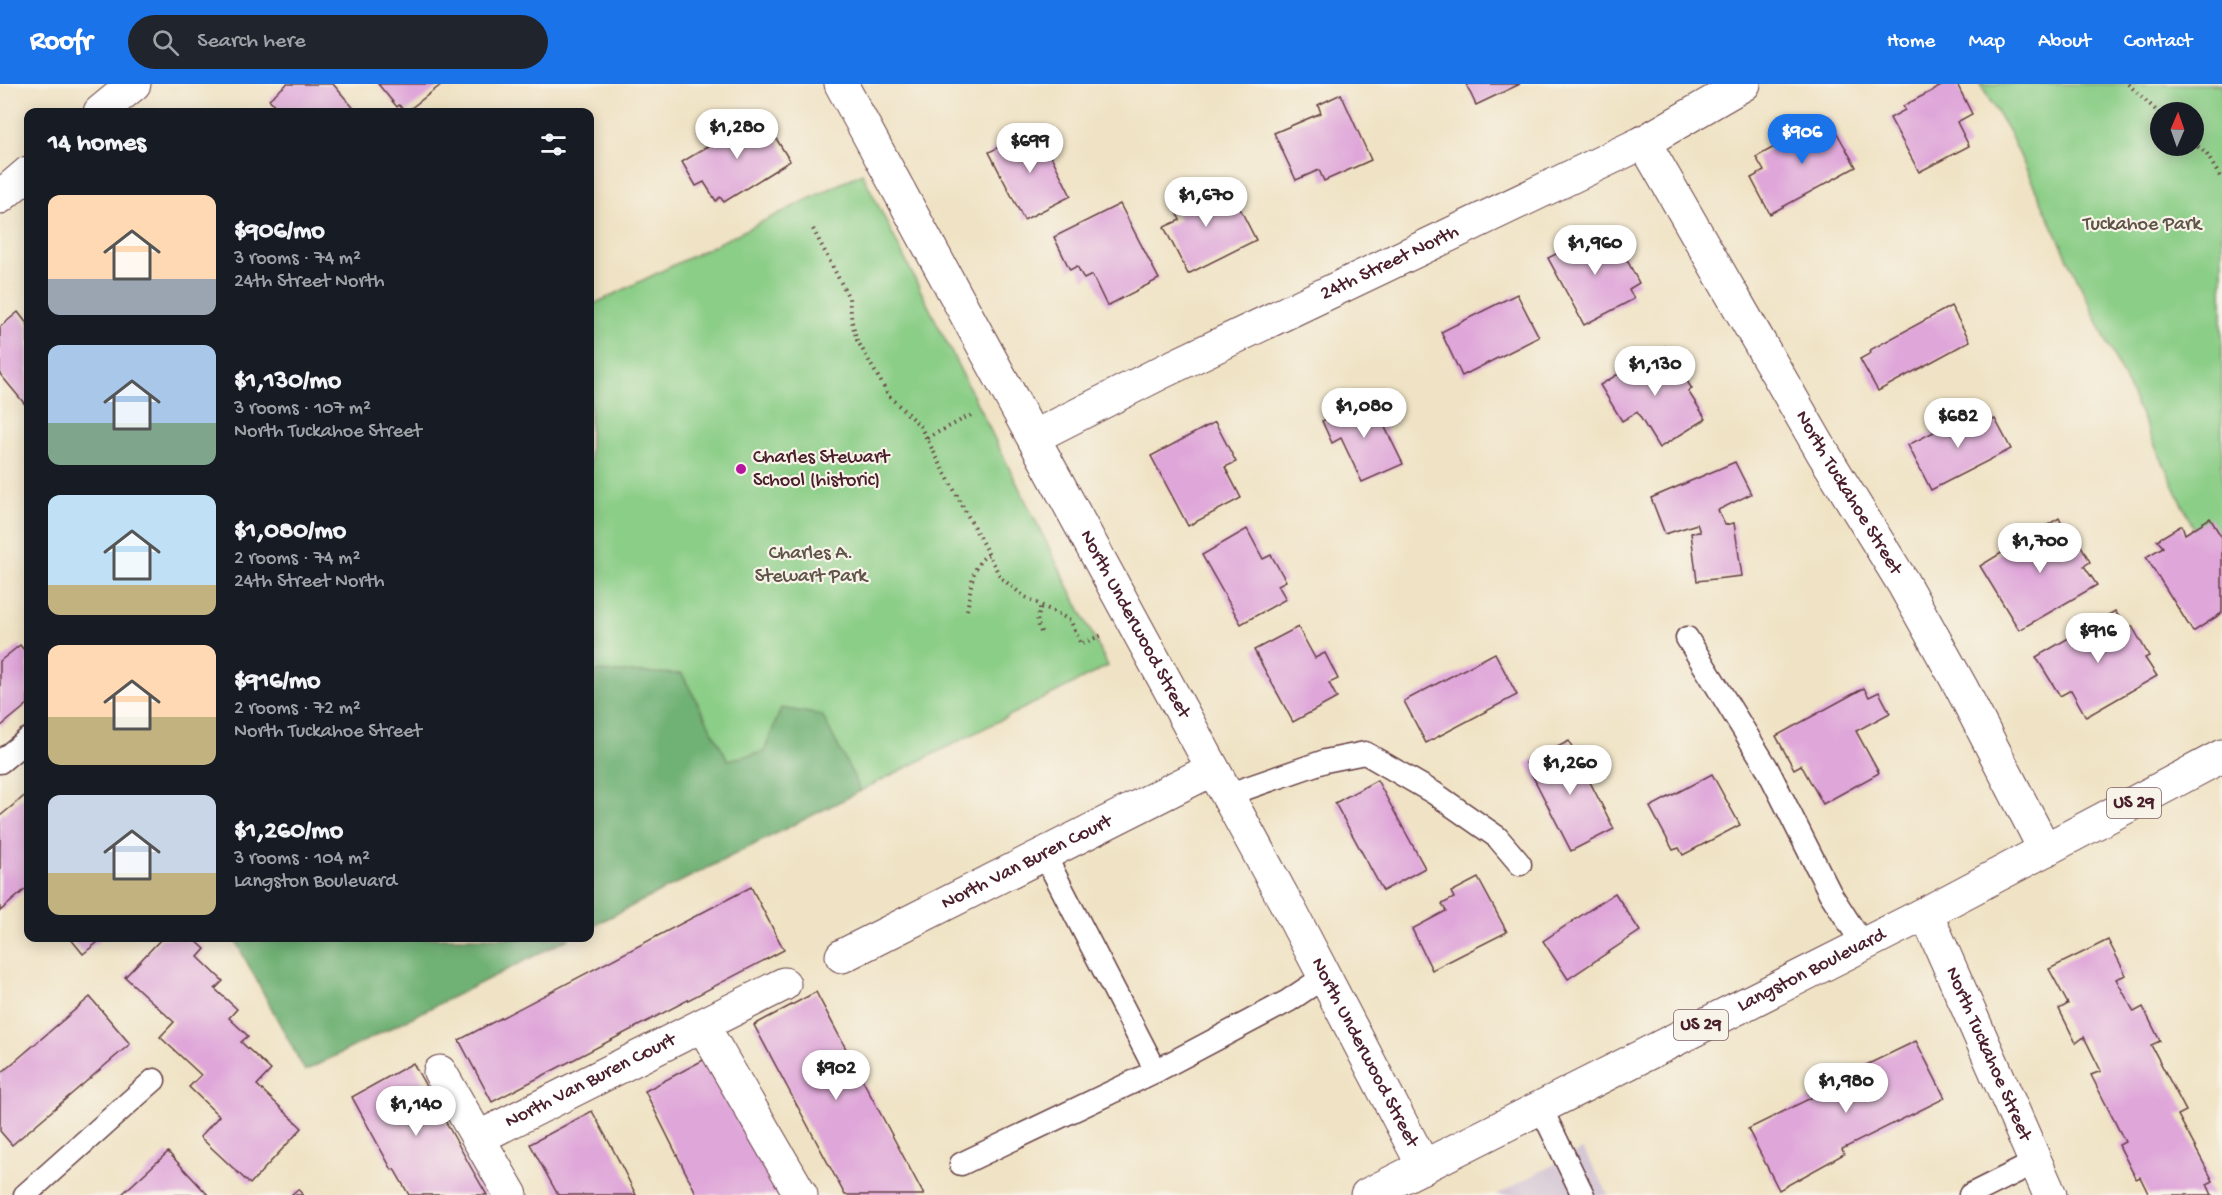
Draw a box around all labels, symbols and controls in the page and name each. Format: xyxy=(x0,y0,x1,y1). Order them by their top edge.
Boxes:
search box xyxy=(128,15,548,69)
text: Roofr xyxy=(30,26,92,59)
icon: search xyxy=(149,26,182,59)
text: Search here xyxy=(197,29,306,55)
text: Home xyxy=(1887,30,1935,55)
text: Map xyxy=(1968,30,2005,55)
text: About xyxy=(2038,30,2091,55)
text: Contact xyxy=(2124,30,2192,55)
north arrow xyxy=(2150,102,2204,156)
map controls xyxy=(2150,102,2204,156)
pin: $1,280 xyxy=(688,109,786,160)
pin: $906 xyxy=(1766,114,1838,165)
text: $1,280 xyxy=(709,117,765,140)
text: $906 xyxy=(1782,122,1822,145)
pin: $699 xyxy=(994,123,1066,174)
icon: filters xyxy=(537,128,570,161)
text: 14 homes xyxy=(48,129,146,160)
text: $699 xyxy=(1010,131,1050,154)
pin: $1,670 xyxy=(1157,177,1255,228)
text: $1,670 xyxy=(1178,185,1234,208)
park label: Tuckahoe Park xyxy=(2082,214,2203,237)
text: $906/mo xyxy=(234,217,325,248)
icon: home xyxy=(96,219,168,291)
street label: 24th Street North xyxy=(1317,220,1463,306)
pin: $1,960 xyxy=(1546,225,1644,276)
text: $1,960 xyxy=(1568,233,1622,256)
text: 3 rooms · 74 m² xyxy=(234,248,361,271)
text: 24th Street North xyxy=(234,271,384,294)
pin: $1,130 xyxy=(1606,346,1704,397)
text: $1,130 xyxy=(1628,354,1682,377)
text: $1,130/mo xyxy=(234,367,341,398)
icon: home xyxy=(96,369,168,441)
pin: $1,080 xyxy=(1315,388,1413,439)
text: $1,080 xyxy=(1335,396,1393,419)
text: 3 rooms · 107 m² xyxy=(234,398,371,421)
pin: $682 xyxy=(1922,398,1994,449)
text: $682 xyxy=(1938,406,1978,429)
street label: North Tuckahoe Street xyxy=(1790,407,1908,581)
text: North Tuckahoe Street xyxy=(234,421,422,444)
place label: Charles Stewart School (historic) xyxy=(753,447,891,493)
marker: Charles Stewart School (historic) xyxy=(734,462,748,476)
text: $1,080/mo xyxy=(234,517,346,548)
icon: home xyxy=(96,519,168,591)
pin: $1,700 xyxy=(1991,523,2089,574)
street label: North Underwood Street xyxy=(1074,526,1196,724)
text: $1,700 xyxy=(2012,531,2068,554)
park label: Charles A. Stewart Park xyxy=(755,543,869,589)
text: 2 rooms · 74 m² xyxy=(234,548,360,571)
text: 24th Street North xyxy=(234,571,384,594)
pin: $916 xyxy=(2062,613,2134,664)
text: $916 xyxy=(2079,621,2117,644)
text: $916/mo xyxy=(234,667,321,698)
icon: home xyxy=(96,669,168,741)
text: 2 rooms · 72 m² xyxy=(234,698,361,721)
text: North Tuckahoe Street xyxy=(234,721,422,744)
pin: $1,260 xyxy=(1521,745,1619,796)
text: $1,260 xyxy=(1543,753,1597,776)
road number: US 29 xyxy=(2107,788,2161,818)
street label: North Van Buren Court xyxy=(938,809,1118,915)
text: $1,260/mo xyxy=(234,817,343,848)
icon: home xyxy=(96,819,168,891)
text: 3 rooms · 104 m² xyxy=(234,848,370,871)
text: Langston Boulevard xyxy=(234,871,397,894)
street label: Langston Boulevard xyxy=(1734,923,1892,1018)
street label: North Underwood Street xyxy=(1305,954,1424,1153)
street label: North Tuckahoe Street xyxy=(1940,963,2037,1146)
road number: US 29 xyxy=(1674,1010,1728,1040)
street label: North Van Buren Court xyxy=(501,1028,681,1134)
pin: $902 xyxy=(800,1050,872,1101)
text: $902 xyxy=(816,1058,856,1081)
pin: $1,980 xyxy=(1797,1063,1895,1114)
text: $1,980 xyxy=(1818,1071,1874,1094)
pin: $1,140 xyxy=(367,1086,465,1137)
text: $1,140 xyxy=(390,1094,442,1117)

